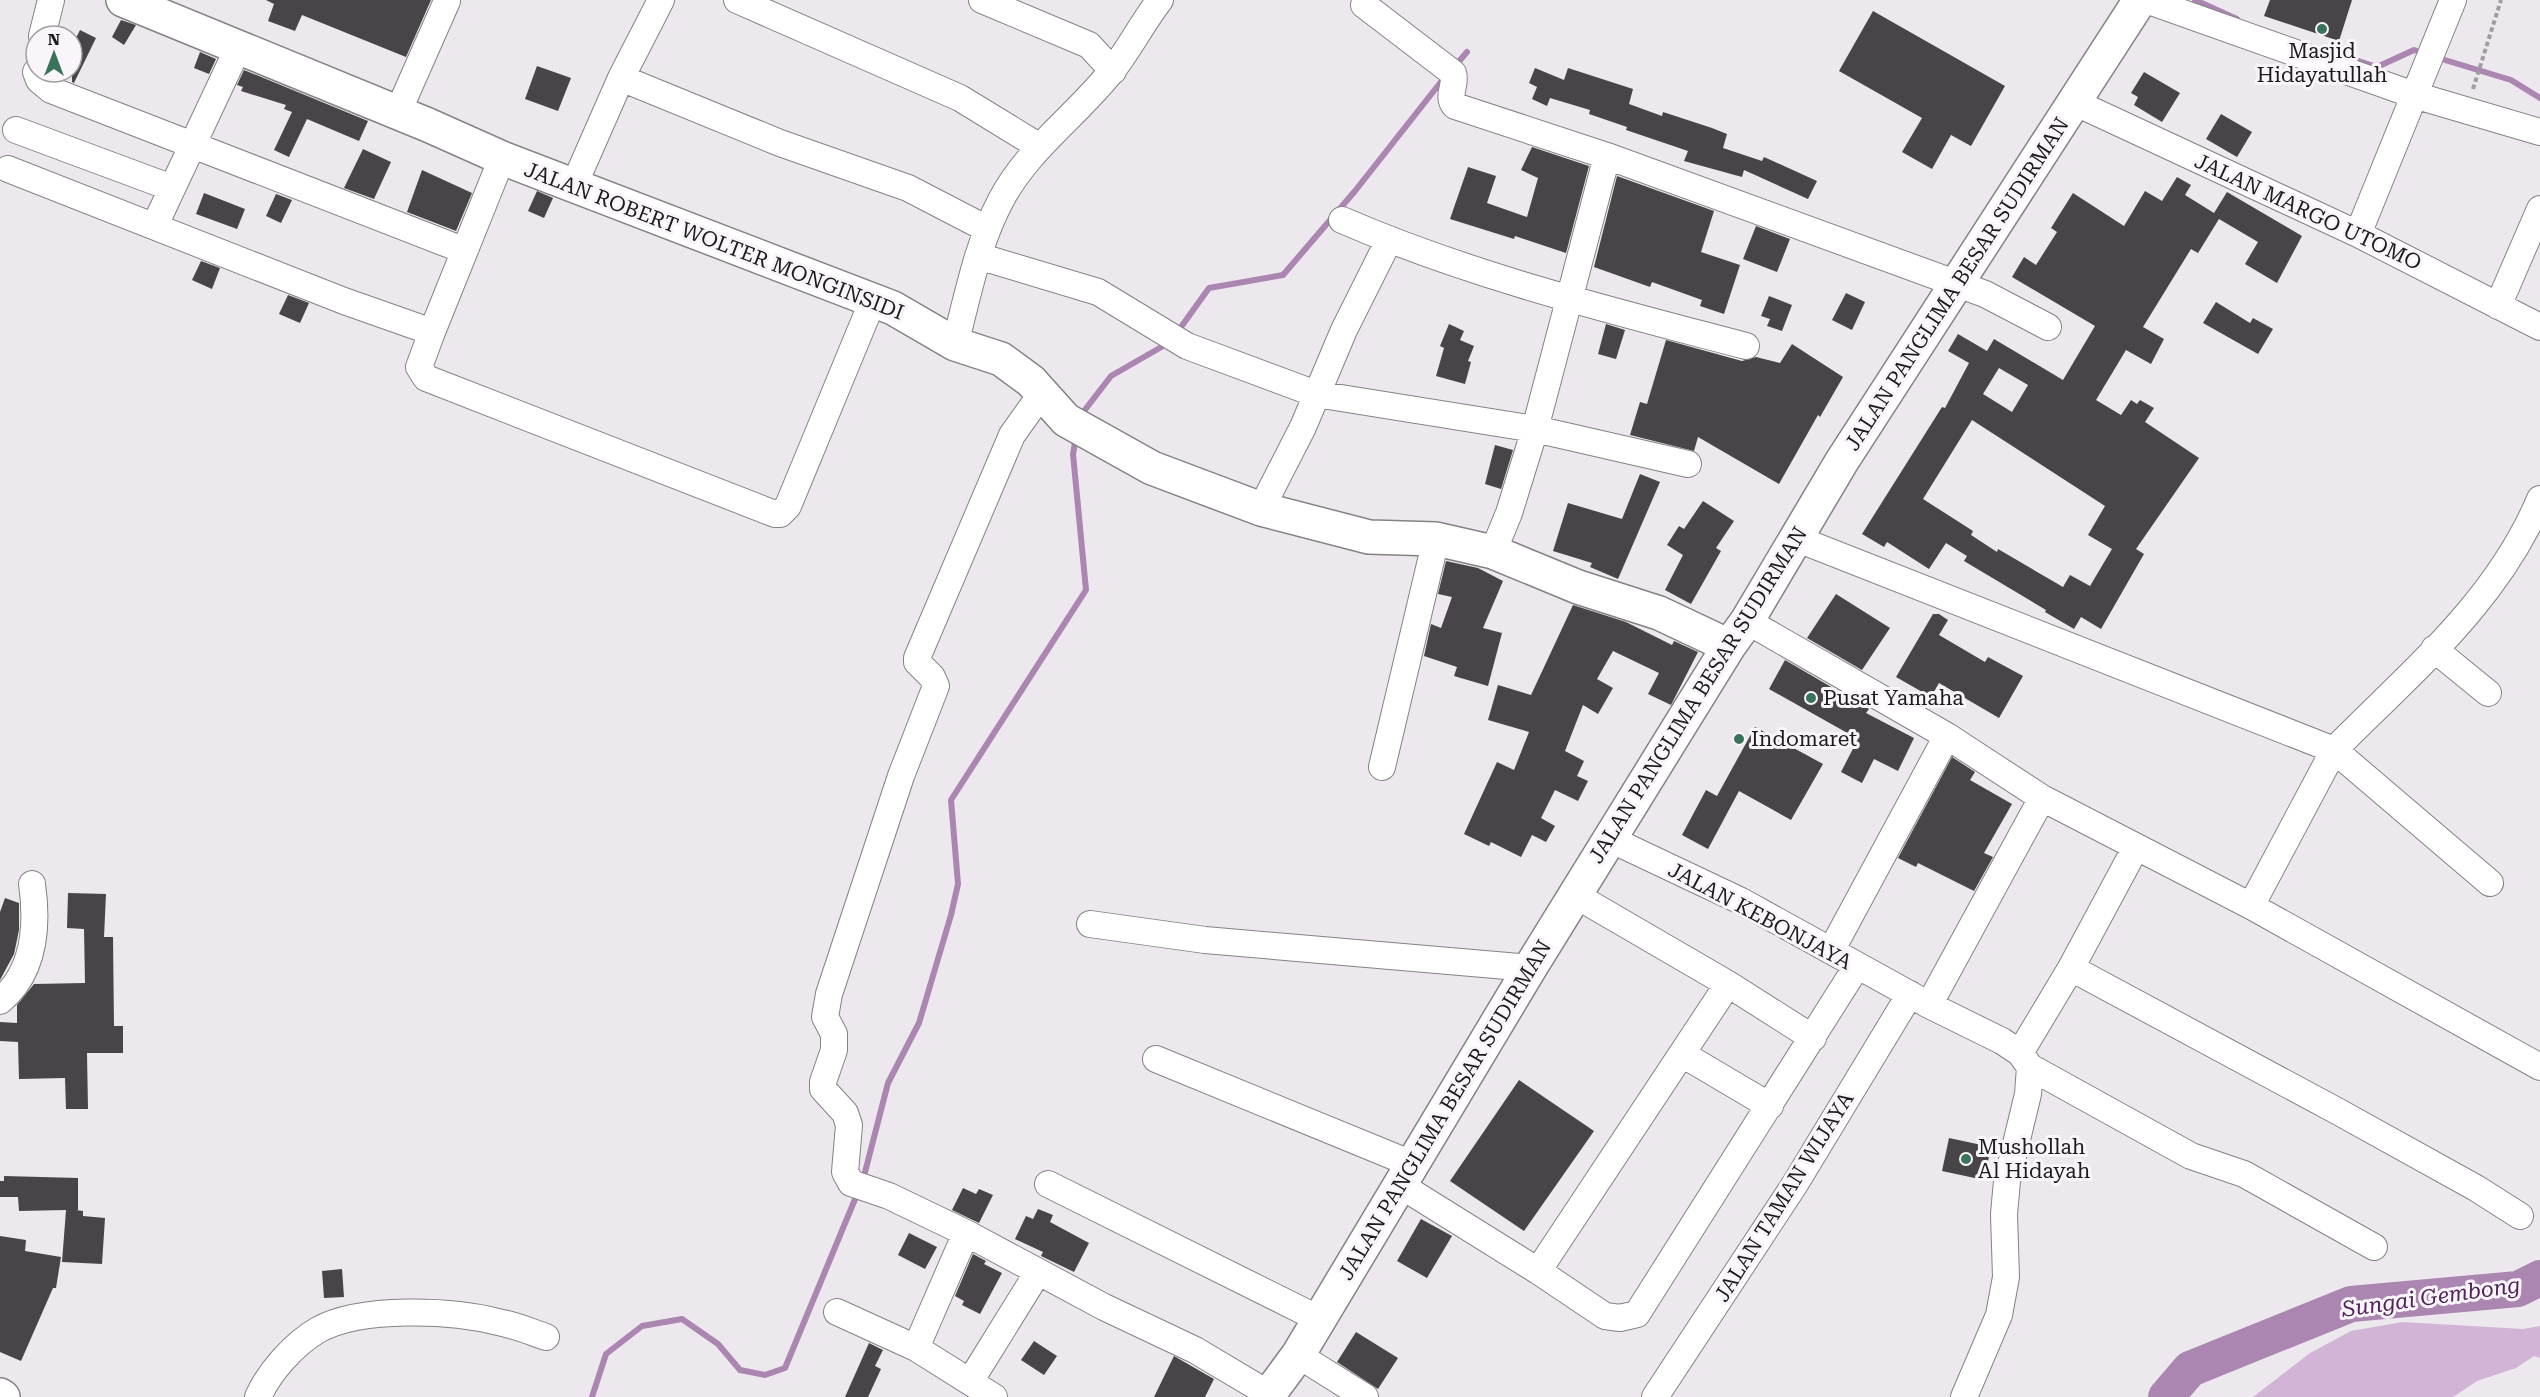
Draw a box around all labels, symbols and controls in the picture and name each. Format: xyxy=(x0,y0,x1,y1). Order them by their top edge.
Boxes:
marker: Masjid Hidayatullah xyxy=(2315,22,2329,36)
north arrow xyxy=(24,24,84,84)
text: N xyxy=(48,30,60,49)
place label: Masjid Hidayatullah xyxy=(2257,39,2388,87)
street label: JALAN PANGLIMA BESAR SUDIRMAN xyxy=(1840,113,2074,455)
street label: JALAN MARGO UTOMO xyxy=(2191,149,2425,275)
street label: JALAN ROBERT WOLTER MONGINSIDI xyxy=(521,157,907,325)
street label: JALAN PANGLIMA BESAR SUDIRMAN xyxy=(1584,522,1812,868)
place label: Pusat Yamaha xyxy=(1823,686,1964,710)
marker: Pusat Yamaha xyxy=(1804,691,1818,705)
place label: Indomaret xyxy=(1751,727,1857,751)
marker: Indomaret xyxy=(1732,732,1746,746)
street label: JALAN KEBONJAYA xyxy=(1664,857,1856,975)
street label: JALAN PANGLIMA BESAR SUDIRMAN xyxy=(1334,936,1556,1284)
street label: JALAN TAMAN WIJAYA xyxy=(1710,1088,1859,1306)
place label: Mushollah Al Hidayah xyxy=(1978,1135,2091,1183)
marker: Mushollah Al Hidayah xyxy=(1959,1152,1973,1166)
water label: Sungai Gembong xyxy=(2339,1272,2522,1322)

